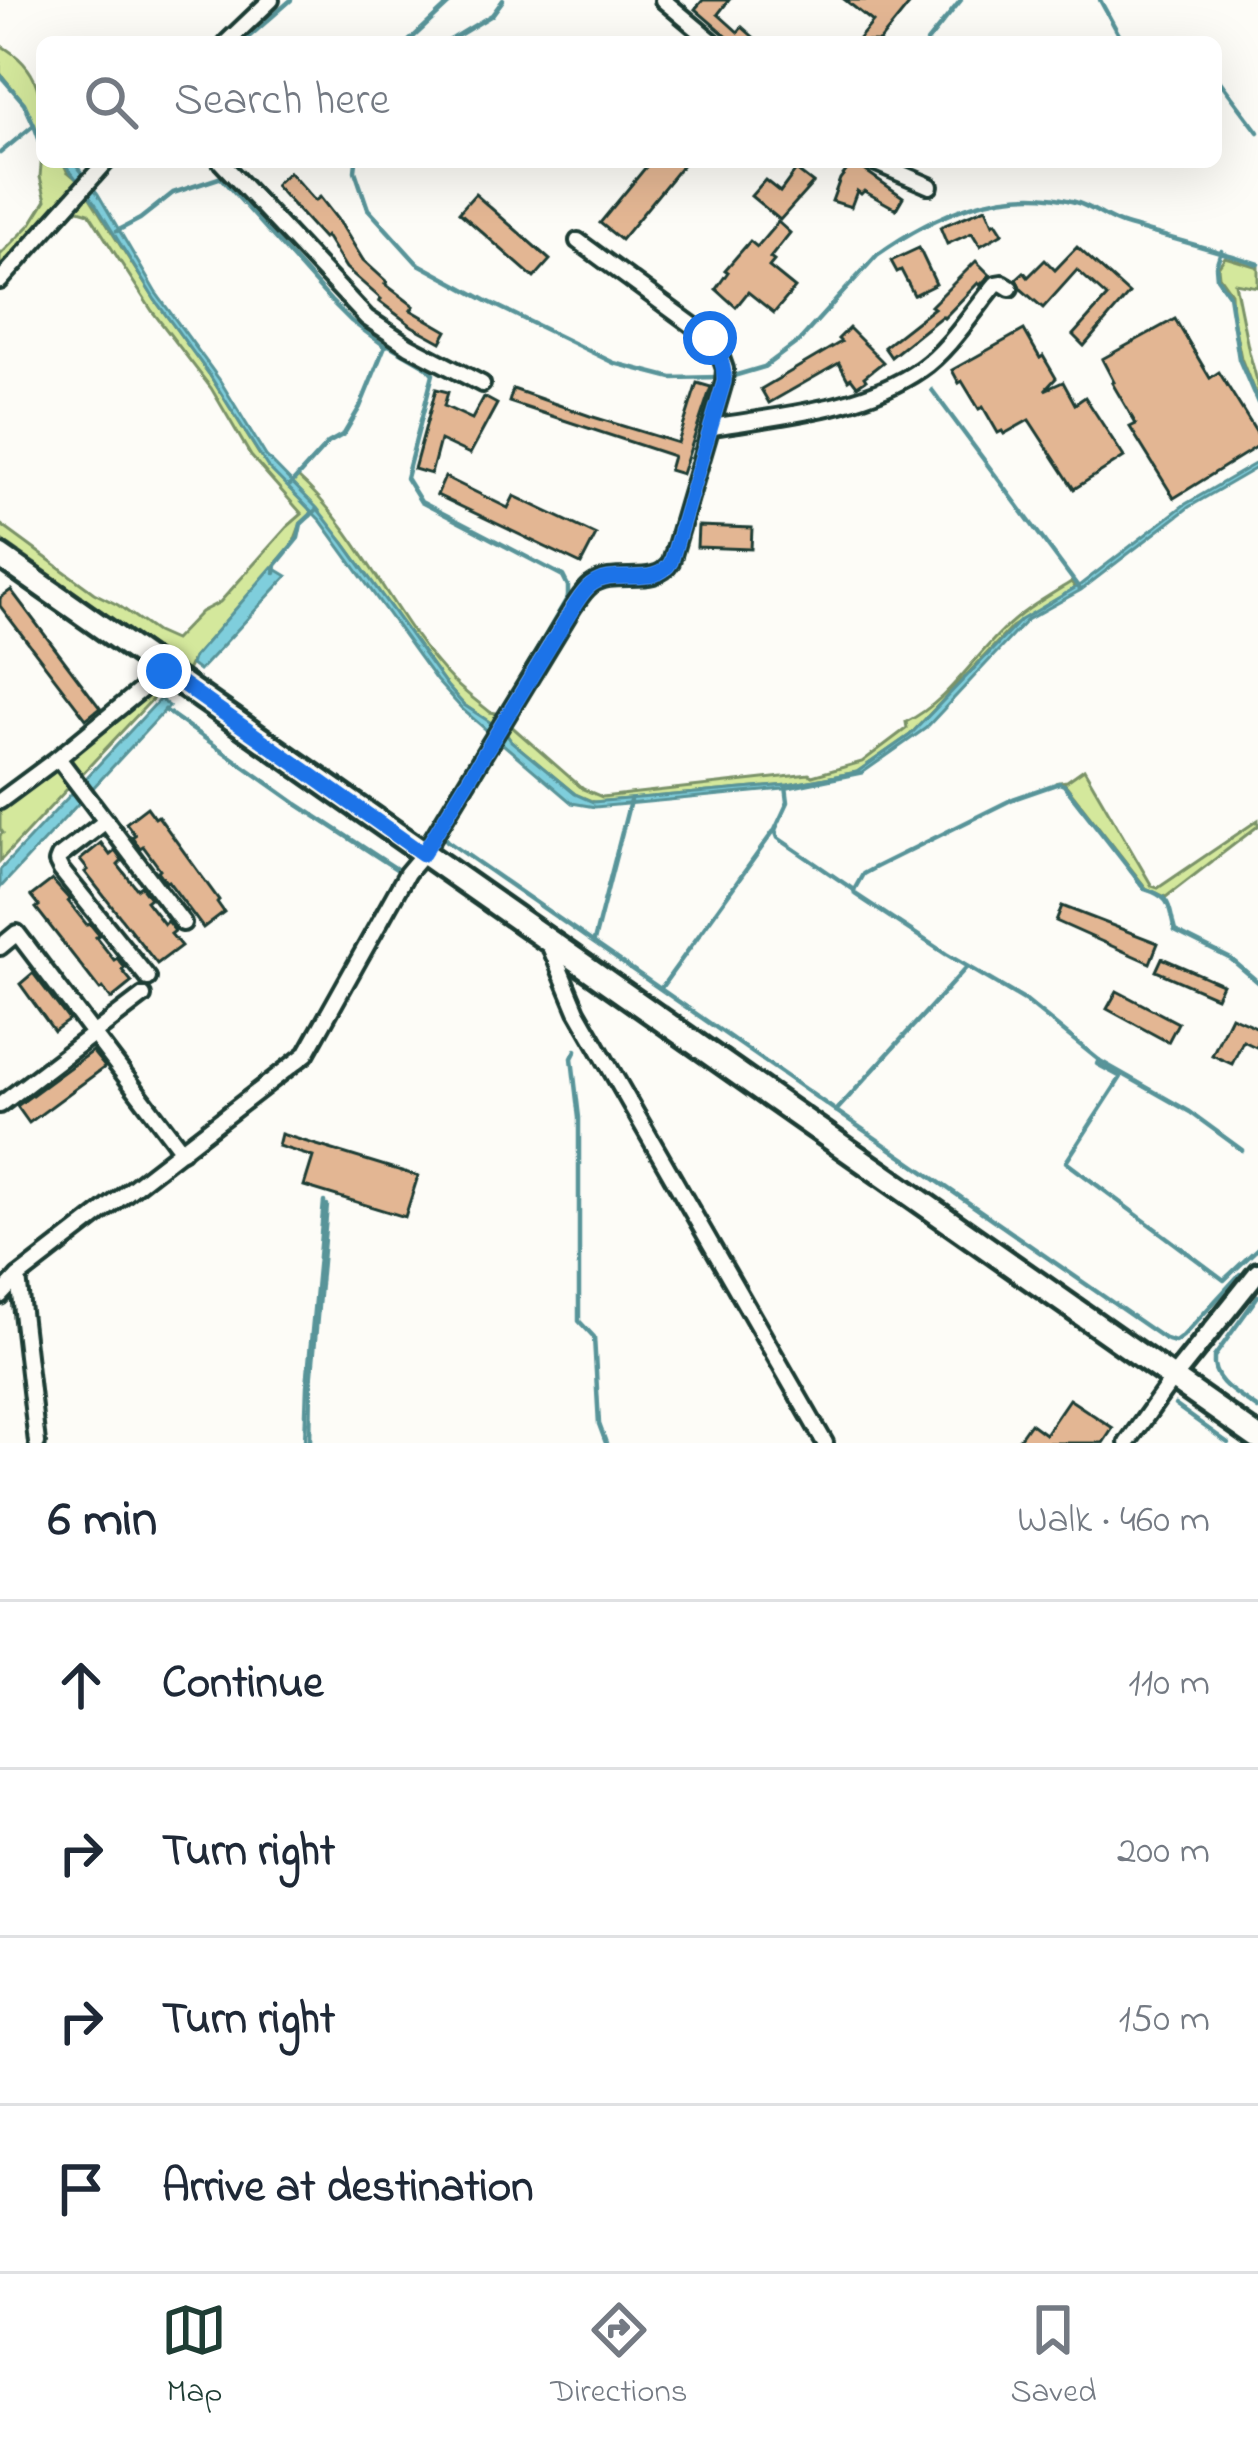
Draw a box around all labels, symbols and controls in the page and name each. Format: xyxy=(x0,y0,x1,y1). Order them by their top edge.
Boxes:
search box xyxy=(36,36,1222,168)
icon: search xyxy=(78,69,144,135)
text: Search here xyxy=(174,69,390,135)
route start xyxy=(683,311,737,365)
route end xyxy=(137,644,191,698)
text: 6 min xyxy=(48,1484,157,1559)
text: Walk · 460 m xyxy=(1017,1493,1210,1550)
icon: ahead xyxy=(48,1652,114,1718)
text: Continue xyxy=(162,1652,323,1718)
text: 110 m xyxy=(1128,1656,1210,1713)
icon: right xyxy=(48,1820,114,1886)
text: Turn right xyxy=(162,1820,335,1886)
text: 200 m xyxy=(1117,1824,1210,1881)
icon: right xyxy=(48,1988,114,2054)
text: Turn right xyxy=(162,1988,335,2054)
text: 150 m xyxy=(1118,1992,1210,2049)
icon: arrive xyxy=(48,2156,114,2222)
text: Arrive at destination xyxy=(162,2156,533,2222)
tab: Map xyxy=(161,2297,227,2417)
tab: Directions xyxy=(550,2297,688,2417)
tab: Saved xyxy=(1010,2297,1097,2417)

